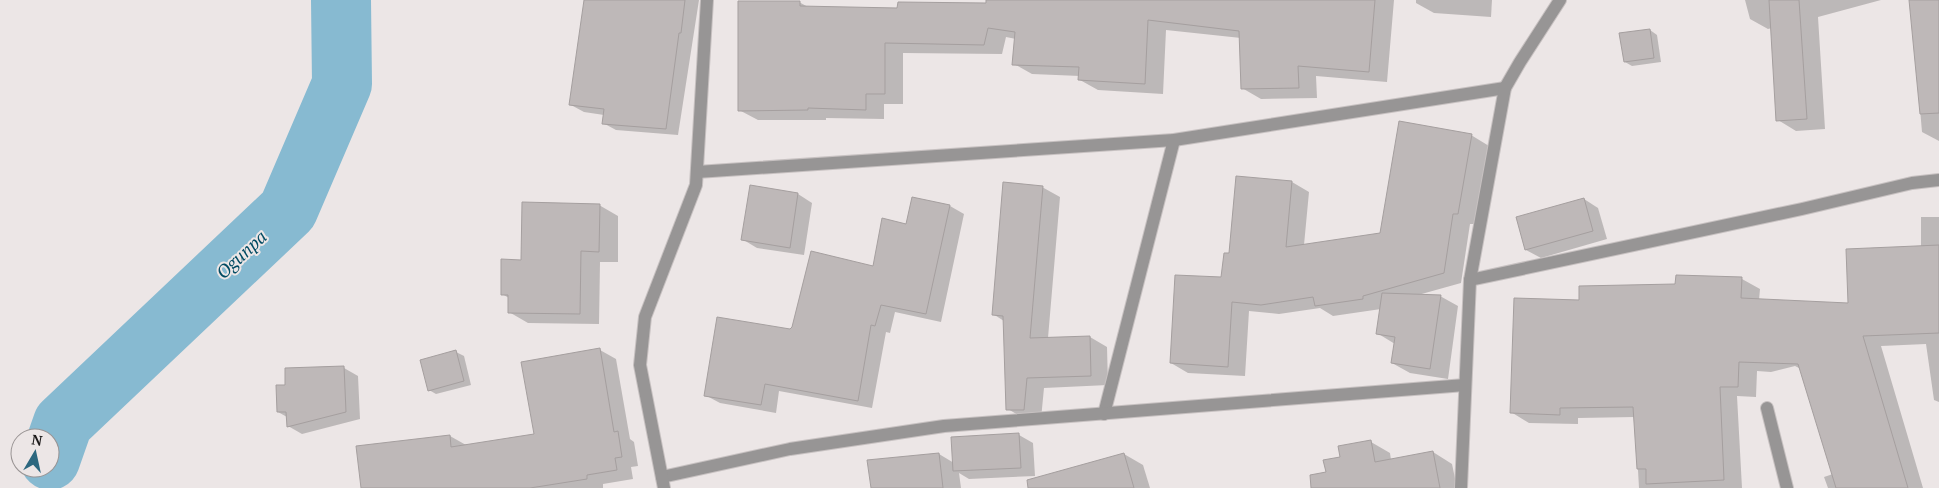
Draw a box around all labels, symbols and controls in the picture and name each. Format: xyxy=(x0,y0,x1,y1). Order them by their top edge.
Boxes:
water label: Ogunpa xyxy=(210,224,272,284)
north arrow xyxy=(10,428,60,478)
text: N xyxy=(30,429,44,450)

